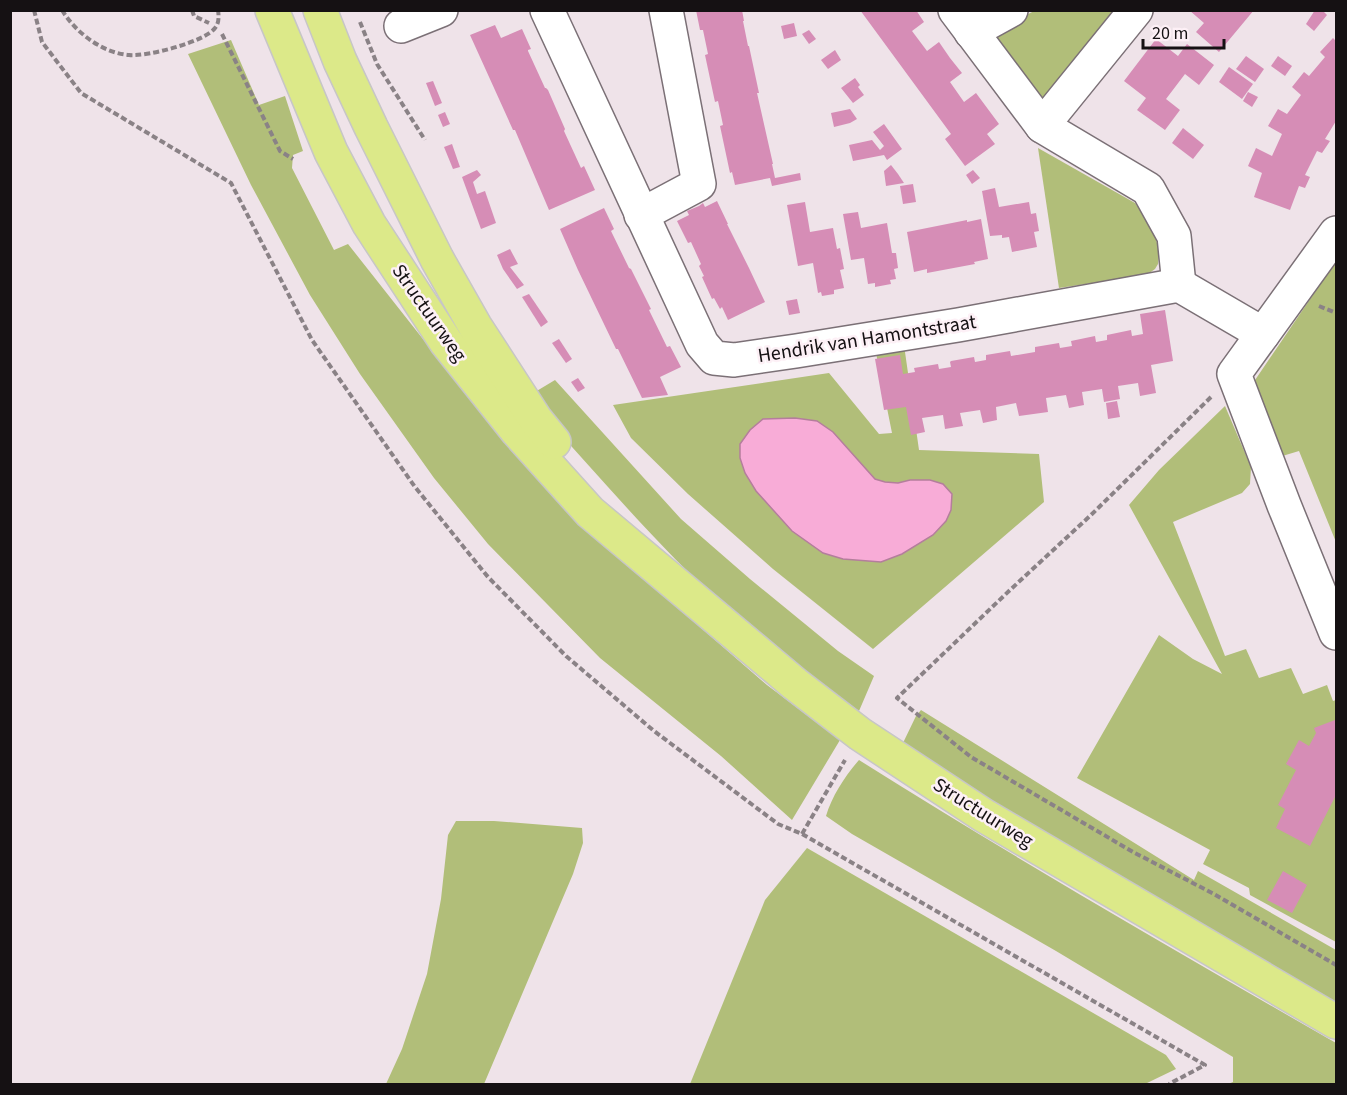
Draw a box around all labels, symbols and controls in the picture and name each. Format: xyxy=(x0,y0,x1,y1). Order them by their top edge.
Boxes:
scale bar xyxy=(1143,12,1224,50)
text: 20 m xyxy=(1152,21,1188,46)
street label: Structuurweg xyxy=(385,258,473,368)
street label: Hendrik van Hamontstraat xyxy=(756,308,978,370)
street label: Structuurweg xyxy=(927,771,1039,855)

